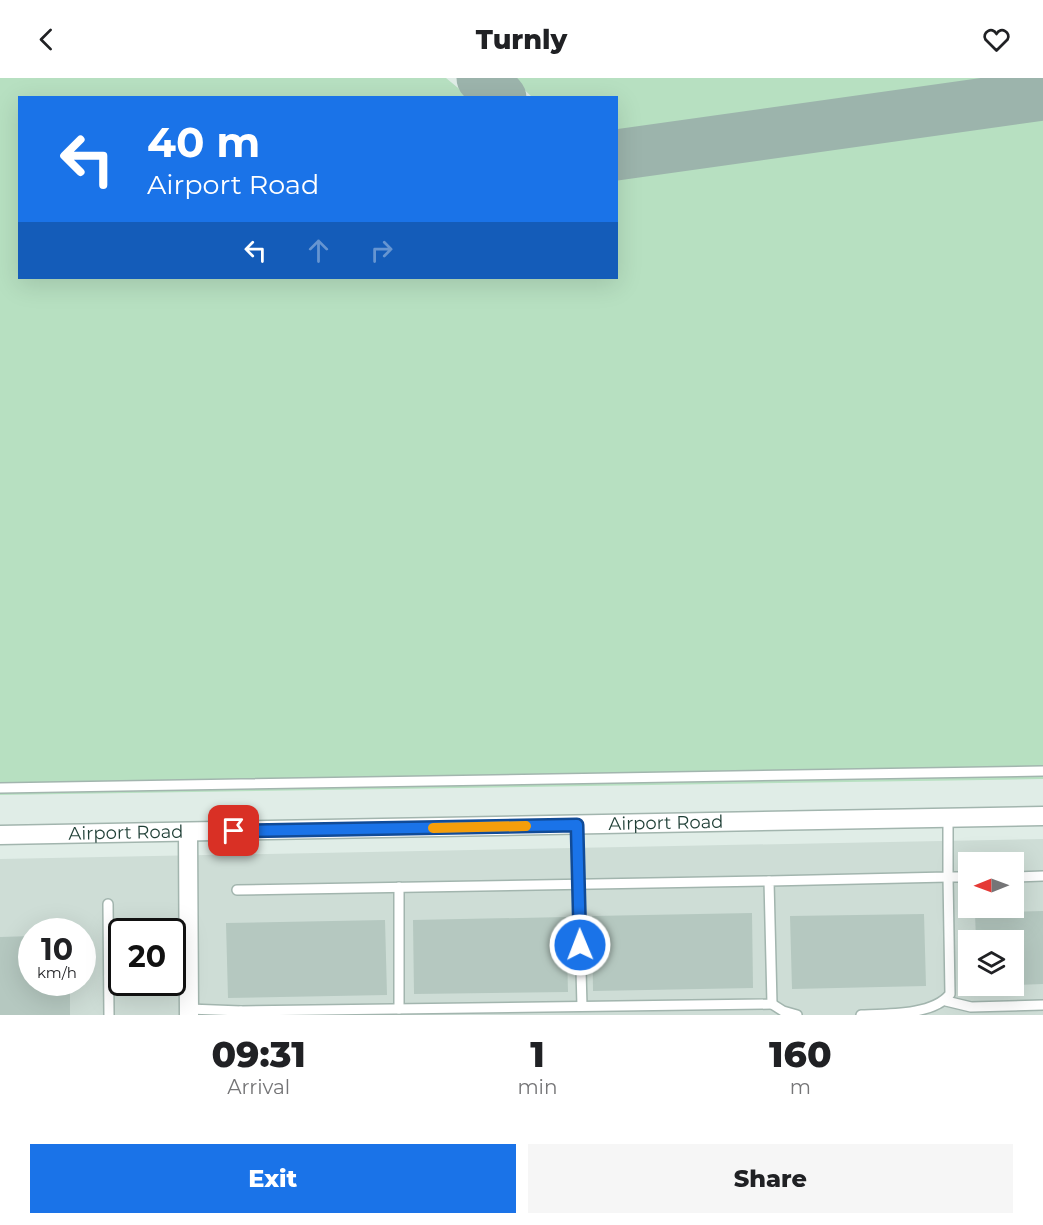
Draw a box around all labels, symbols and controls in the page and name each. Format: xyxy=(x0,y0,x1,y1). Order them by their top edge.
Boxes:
icon: back xyxy=(30,23,63,56)
text: Turnly xyxy=(476,23,567,56)
icon: heart xyxy=(980,23,1013,56)
text: 40 m xyxy=(147,116,260,168)
icon: left xyxy=(48,120,126,198)
text: Airport Road xyxy=(147,168,319,201)
icon: left xyxy=(239,234,272,267)
icon: ahead xyxy=(302,234,335,267)
icon: right xyxy=(365,234,398,267)
pin xyxy=(208,805,259,856)
street label: Airport Road xyxy=(608,811,724,835)
icon: arrive xyxy=(217,814,250,847)
street label: Airport Road xyxy=(68,821,184,845)
north arrow xyxy=(958,852,1024,918)
map controls xyxy=(958,852,1024,996)
position arrow xyxy=(548,913,612,977)
speed limit sign: 20 xyxy=(108,918,186,996)
button: layers xyxy=(958,930,1024,996)
text: 10 xyxy=(41,931,73,968)
text: km/h xyxy=(37,963,77,982)
text: 09:31 xyxy=(211,1032,306,1076)
text: 1 xyxy=(530,1032,545,1076)
text: 160 xyxy=(769,1032,832,1076)
text: Arrival xyxy=(227,1075,290,1099)
text: min xyxy=(517,1075,558,1099)
text: m xyxy=(790,1075,811,1099)
button: Exit xyxy=(30,1144,516,1213)
button: Share xyxy=(528,1144,1013,1213)

